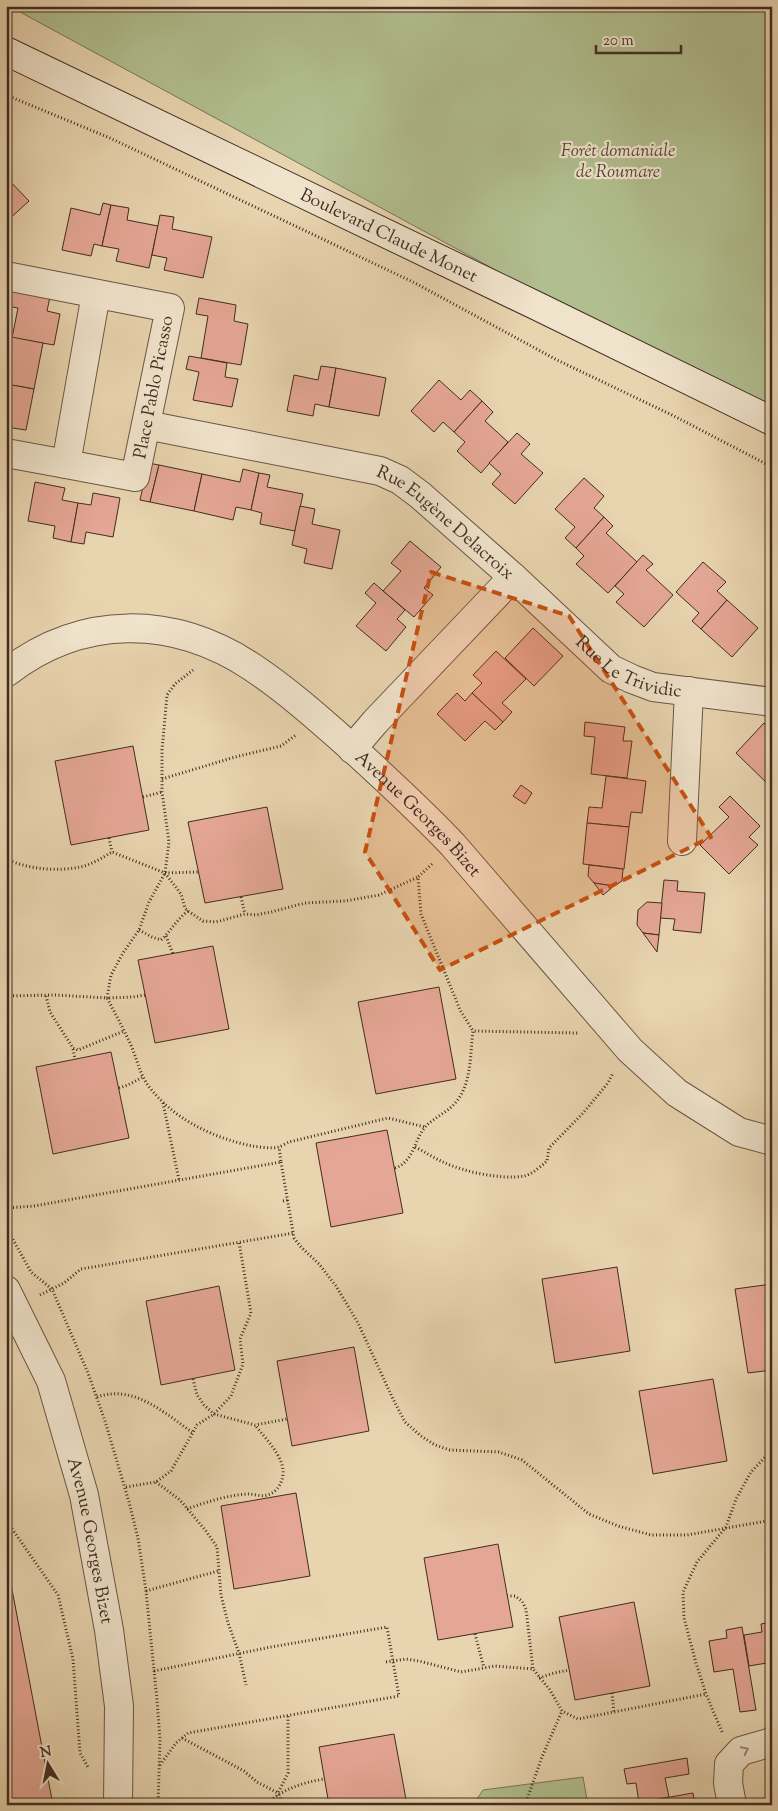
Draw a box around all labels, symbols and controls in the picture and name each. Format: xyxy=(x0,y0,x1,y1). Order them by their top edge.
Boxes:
scale bar xyxy=(596,22,680,54)
text: 20 m xyxy=(603,31,634,52)
park label: Forêt domaniale de Roumare xyxy=(561,139,675,186)
street label: Boulevard Claude Monet xyxy=(295,183,481,291)
street label: Place Pablo Picasso xyxy=(128,313,182,461)
street label: Rue Eugène Delacroix xyxy=(372,460,519,587)
street label: Rue Le Trividic xyxy=(569,631,683,705)
street label: Avenue Georges Bizet xyxy=(348,746,486,883)
street label: Avenue Georges Bizet xyxy=(59,1455,119,1626)
north arrow xyxy=(22,1738,72,1788)
text: N xyxy=(39,1742,53,1764)
one-way arrow xyxy=(740,1747,749,1757)

